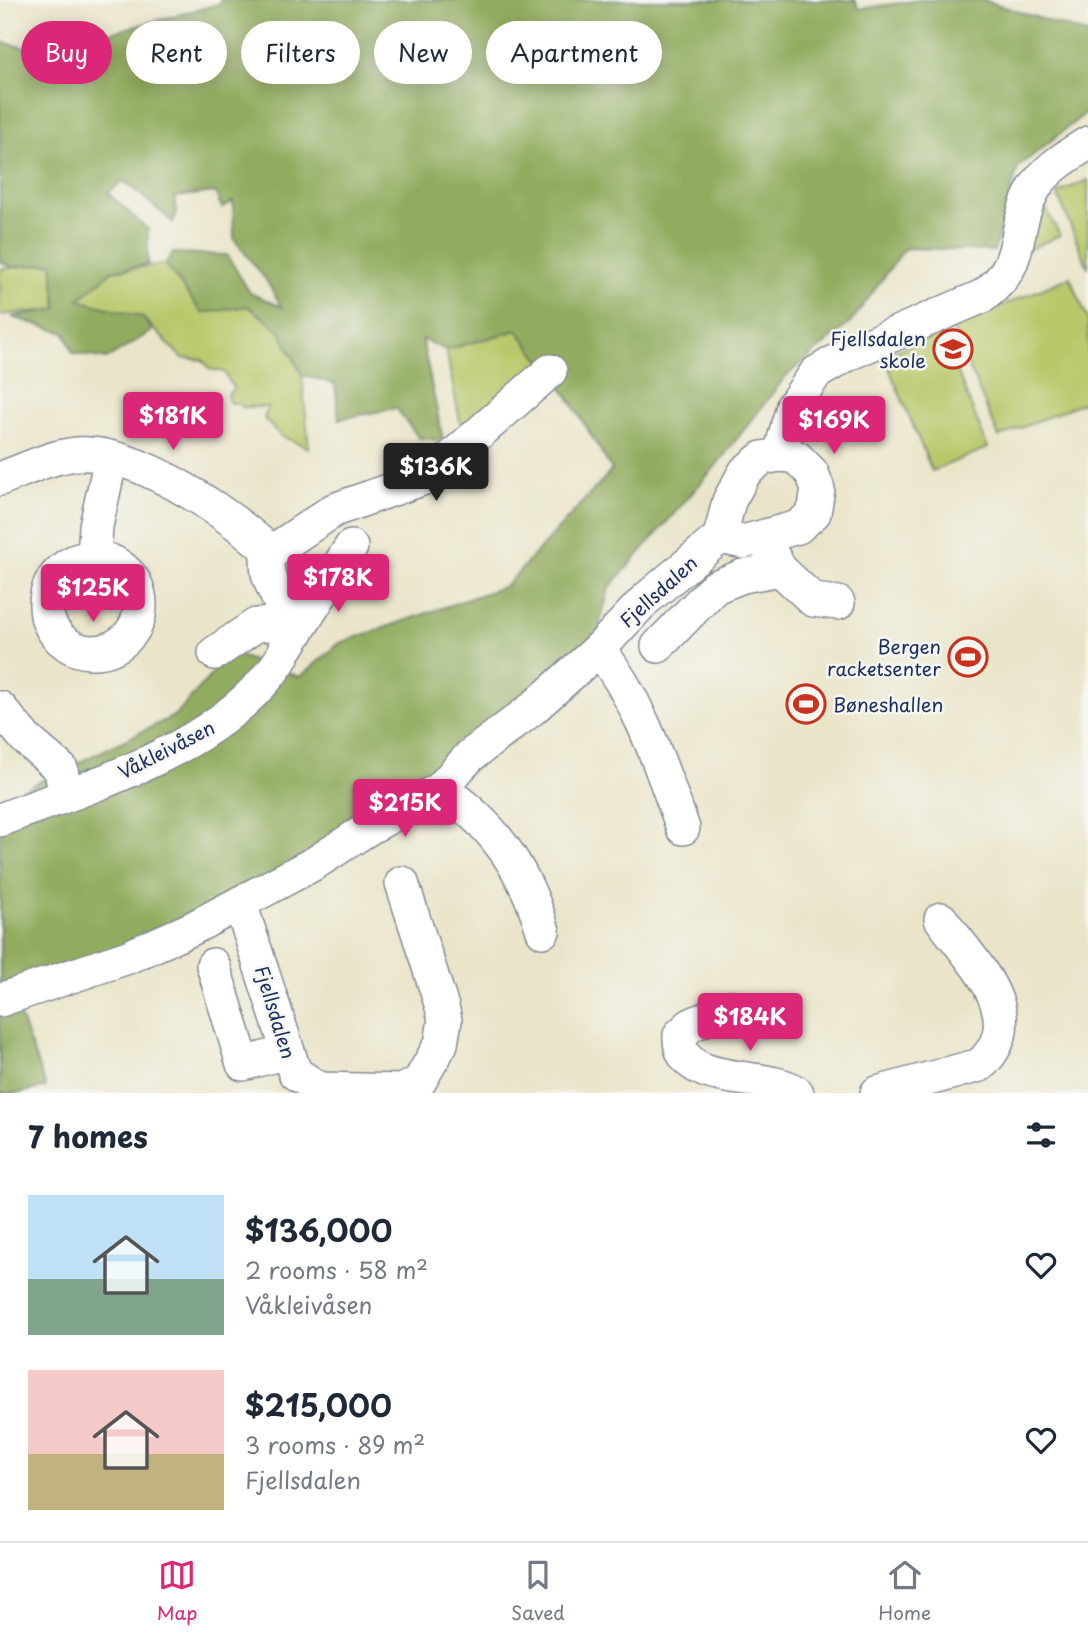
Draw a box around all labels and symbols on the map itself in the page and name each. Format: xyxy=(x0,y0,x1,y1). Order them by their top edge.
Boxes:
place label: Fjellsdalen skole xyxy=(830,324,926,374)
school or university icon: Fjellsdalen skole xyxy=(932,328,974,370)
pin: $181K xyxy=(124,392,222,452)
pin: $169K xyxy=(785,396,883,456)
pin: $136K xyxy=(387,444,485,503)
street label: Fjellsdalen xyxy=(613,549,703,633)
pin: $178K xyxy=(289,554,387,614)
pin: $125K xyxy=(44,564,142,624)
place label: Bergen racketsenter xyxy=(827,632,941,682)
sports icon: Bergen racketsenter xyxy=(947,636,989,678)
sports icon: Bøneshallen xyxy=(785,683,827,725)
place label: Bøneshallen xyxy=(833,690,944,718)
street label: Våkleivåsen xyxy=(113,713,219,785)
pin: $215K xyxy=(356,780,454,839)
street label: Fjellsdalen xyxy=(249,962,303,1062)
pin: $184K xyxy=(701,993,799,1053)

